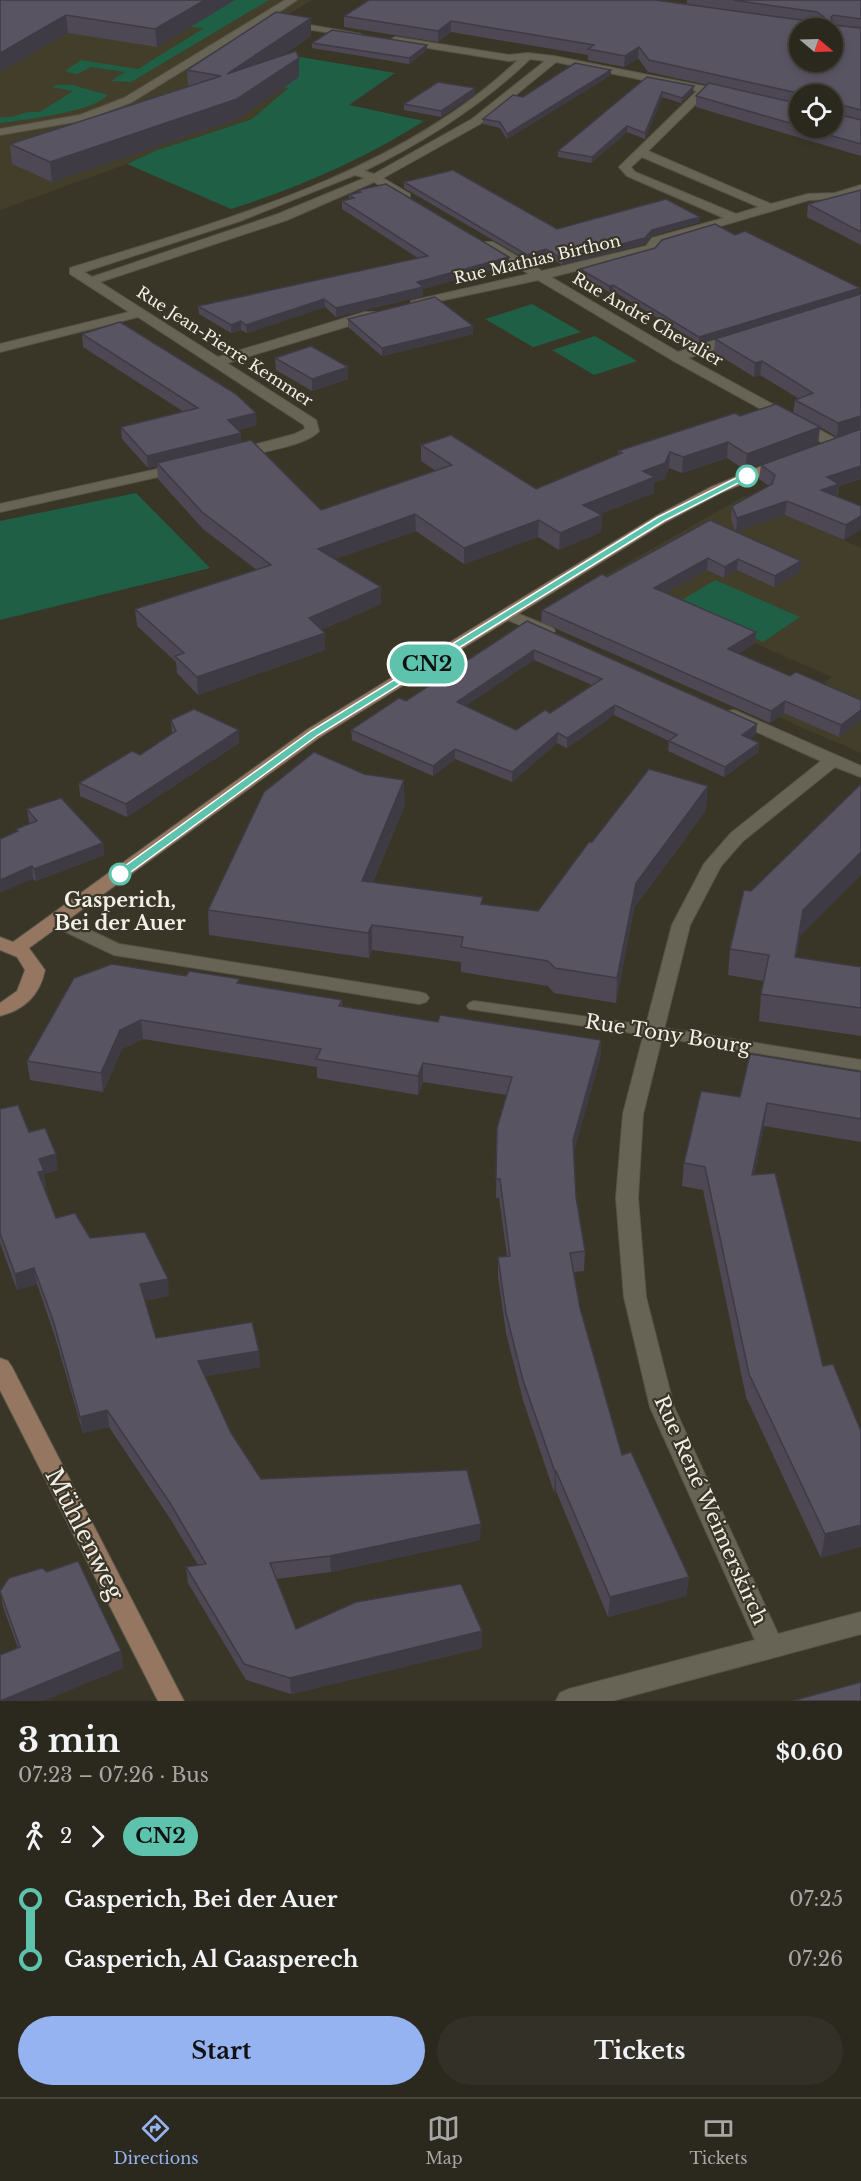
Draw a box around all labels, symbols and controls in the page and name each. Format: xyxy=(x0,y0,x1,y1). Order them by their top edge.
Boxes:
north arrow xyxy=(789,18,843,72)
map controls xyxy=(789,18,843,138)
button: locate xyxy=(789,84,843,138)
street label: Rue Mathias Birthon xyxy=(452,230,622,288)
street label: Rue André Chevalier xyxy=(569,268,727,370)
street label: Rue Jean-Pierre Kemmer xyxy=(133,281,317,411)
unlabelled marker xyxy=(736,465,758,487)
line badge: CN2 xyxy=(392,644,462,684)
text: CN2 xyxy=(402,651,452,677)
marker: Gasperich, Bei der Auer xyxy=(109,863,131,885)
place label: Gasperich, Bei der Auer xyxy=(54,888,186,935)
street label: Rue Tony Bourg xyxy=(583,1009,753,1059)
street label: Rue René Weimerskirch xyxy=(650,1392,773,1629)
street label: Mühlenweg xyxy=(39,1463,131,1605)
text: 3 min xyxy=(18,1720,120,1761)
text: $0.60 xyxy=(776,1739,843,1766)
text: 07:23 – 07:26 · Bus xyxy=(18,1763,209,1787)
icon: walk xyxy=(18,1820,51,1853)
icon: forward xyxy=(81,1820,114,1853)
text: CN2 xyxy=(135,1823,186,1849)
text: 2 xyxy=(60,1824,72,1848)
text: Gasperich, Bei der Auer xyxy=(64,1886,338,1913)
text: 07:25 xyxy=(789,1887,843,1911)
text: Gasperich, Al Gaasperech xyxy=(64,1946,358,1973)
text: 07:26 xyxy=(788,1947,843,1971)
button: Start xyxy=(18,2016,425,2085)
button: Tickets xyxy=(437,2016,843,2085)
tab: Directions xyxy=(113,2112,199,2168)
tab: Map xyxy=(425,2112,463,2168)
tab: Tickets xyxy=(689,2112,748,2168)

